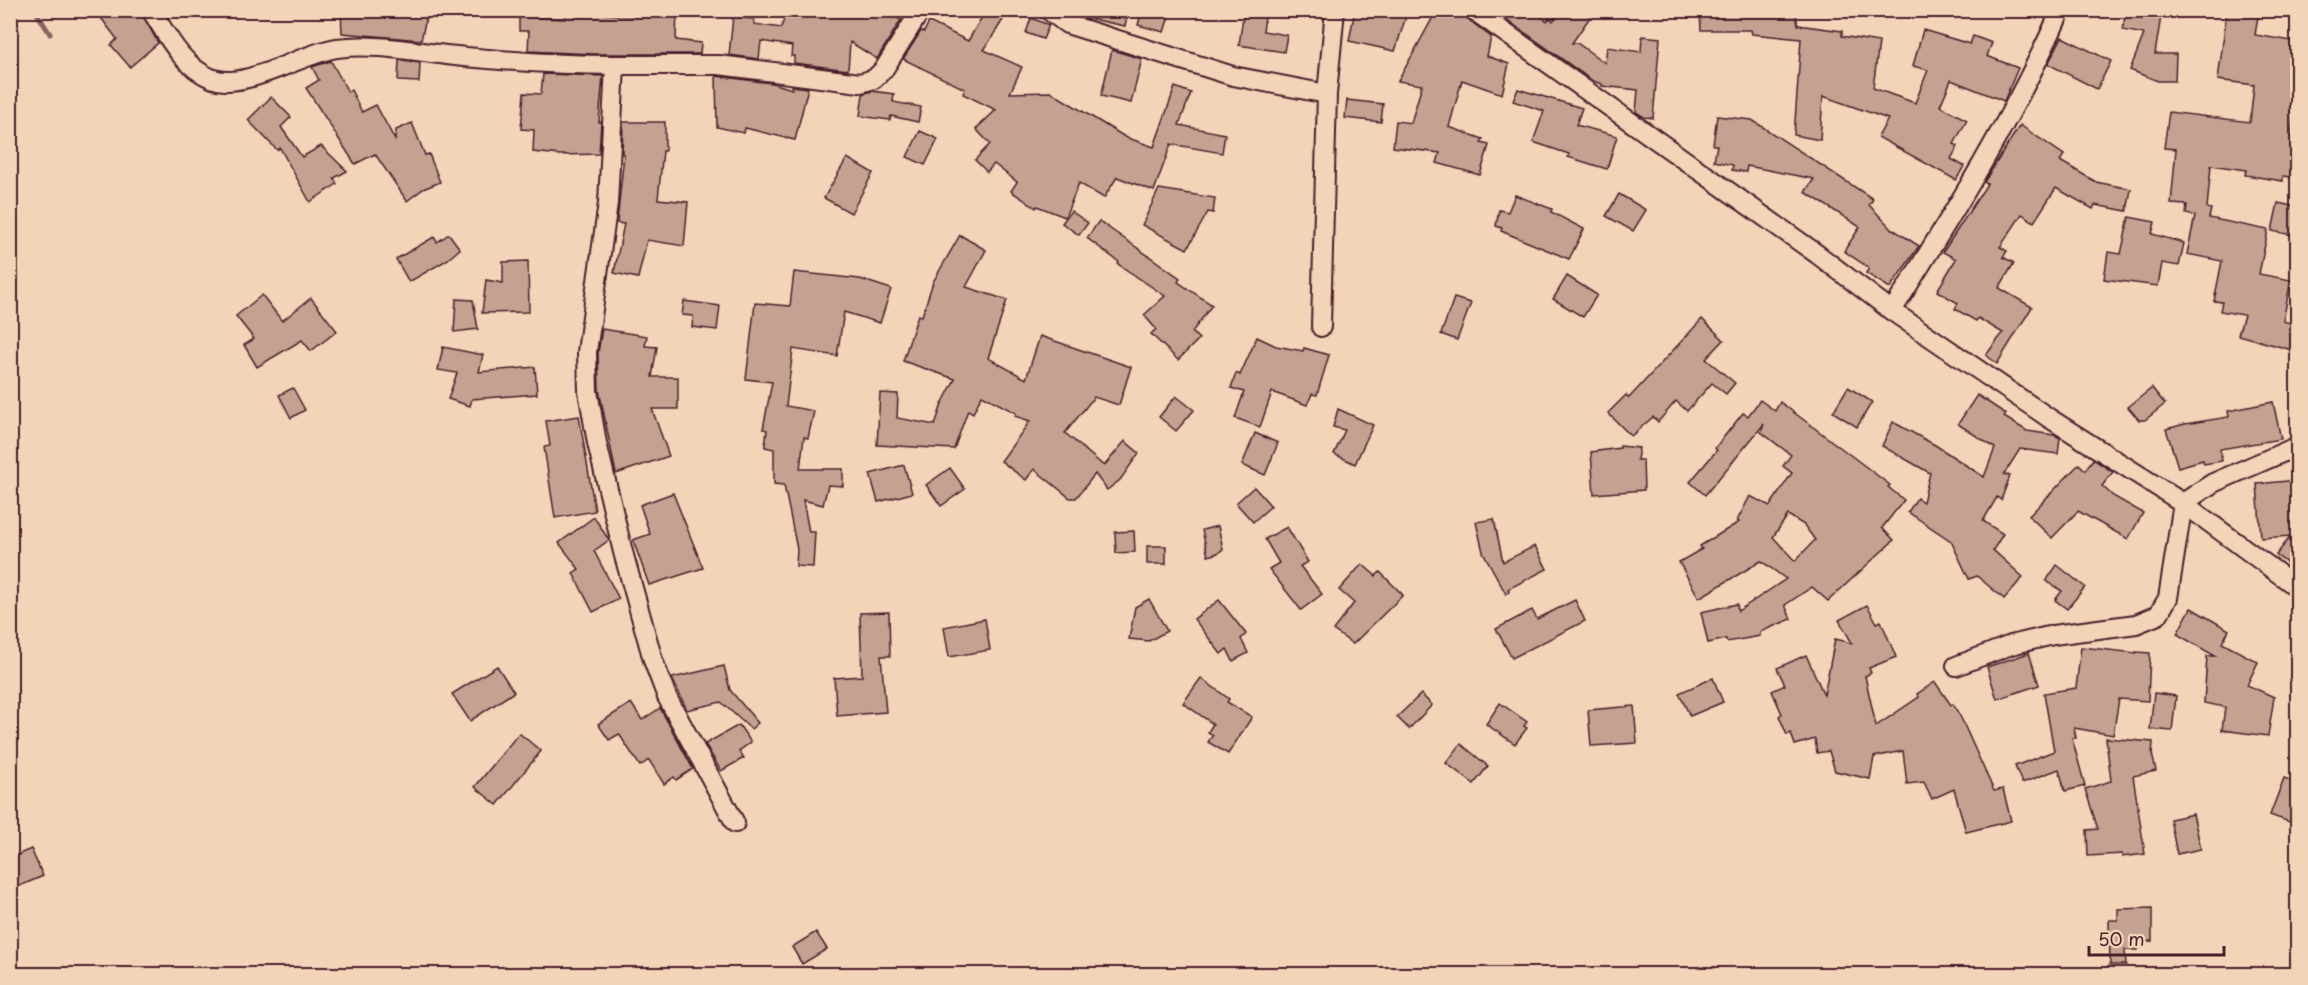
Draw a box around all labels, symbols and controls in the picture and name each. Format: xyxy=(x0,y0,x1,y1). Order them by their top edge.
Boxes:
scale bar xyxy=(2089,919,2224,957)
text: 50 m xyxy=(2098,925,2145,952)

